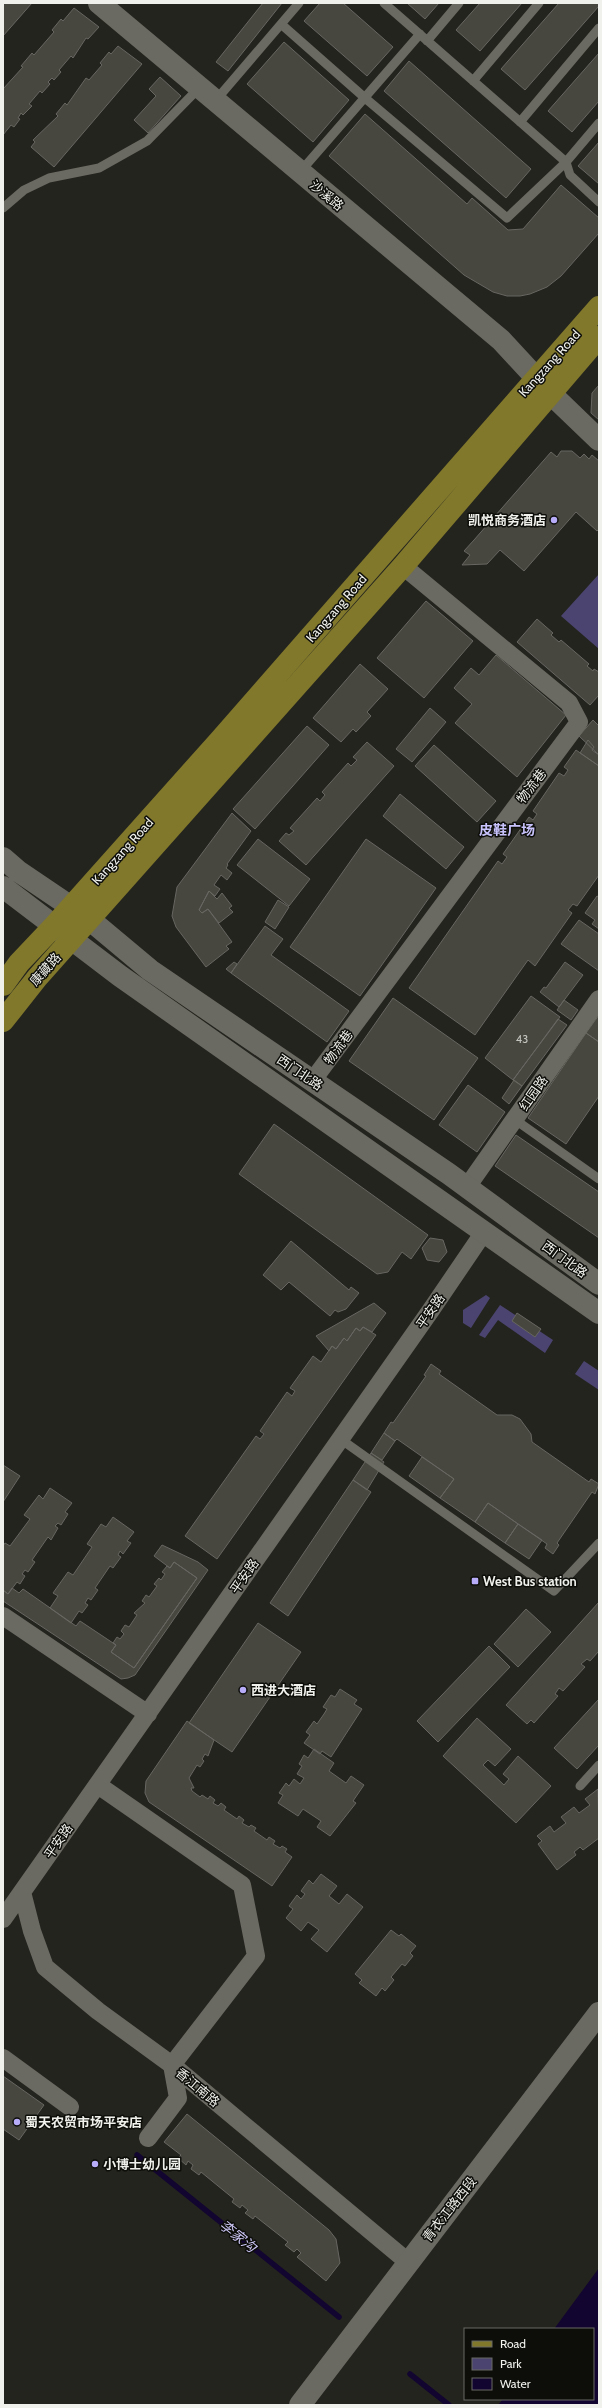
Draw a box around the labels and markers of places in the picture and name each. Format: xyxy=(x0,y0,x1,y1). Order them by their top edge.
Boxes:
place label: 凯悦商务酒店 xyxy=(468,512,546,528)
marker: 凯悦商务酒店 xyxy=(549,515,559,525)
place label: West Bus station xyxy=(483,1573,577,1589)
marker: West Bus station xyxy=(470,1576,480,1586)
place label: 西进大酒店 xyxy=(251,1682,316,1698)
marker: 西进大酒店 xyxy=(238,1685,248,1695)
place label: 蜀天农贸市场平安店 xyxy=(25,2114,142,2130)
marker: 蜀天农贸市场平安店 xyxy=(12,2117,22,2127)
place label: 小博士幼儿园 xyxy=(103,2156,181,2172)
marker: 小博士幼儿园 xyxy=(90,2159,100,2169)

